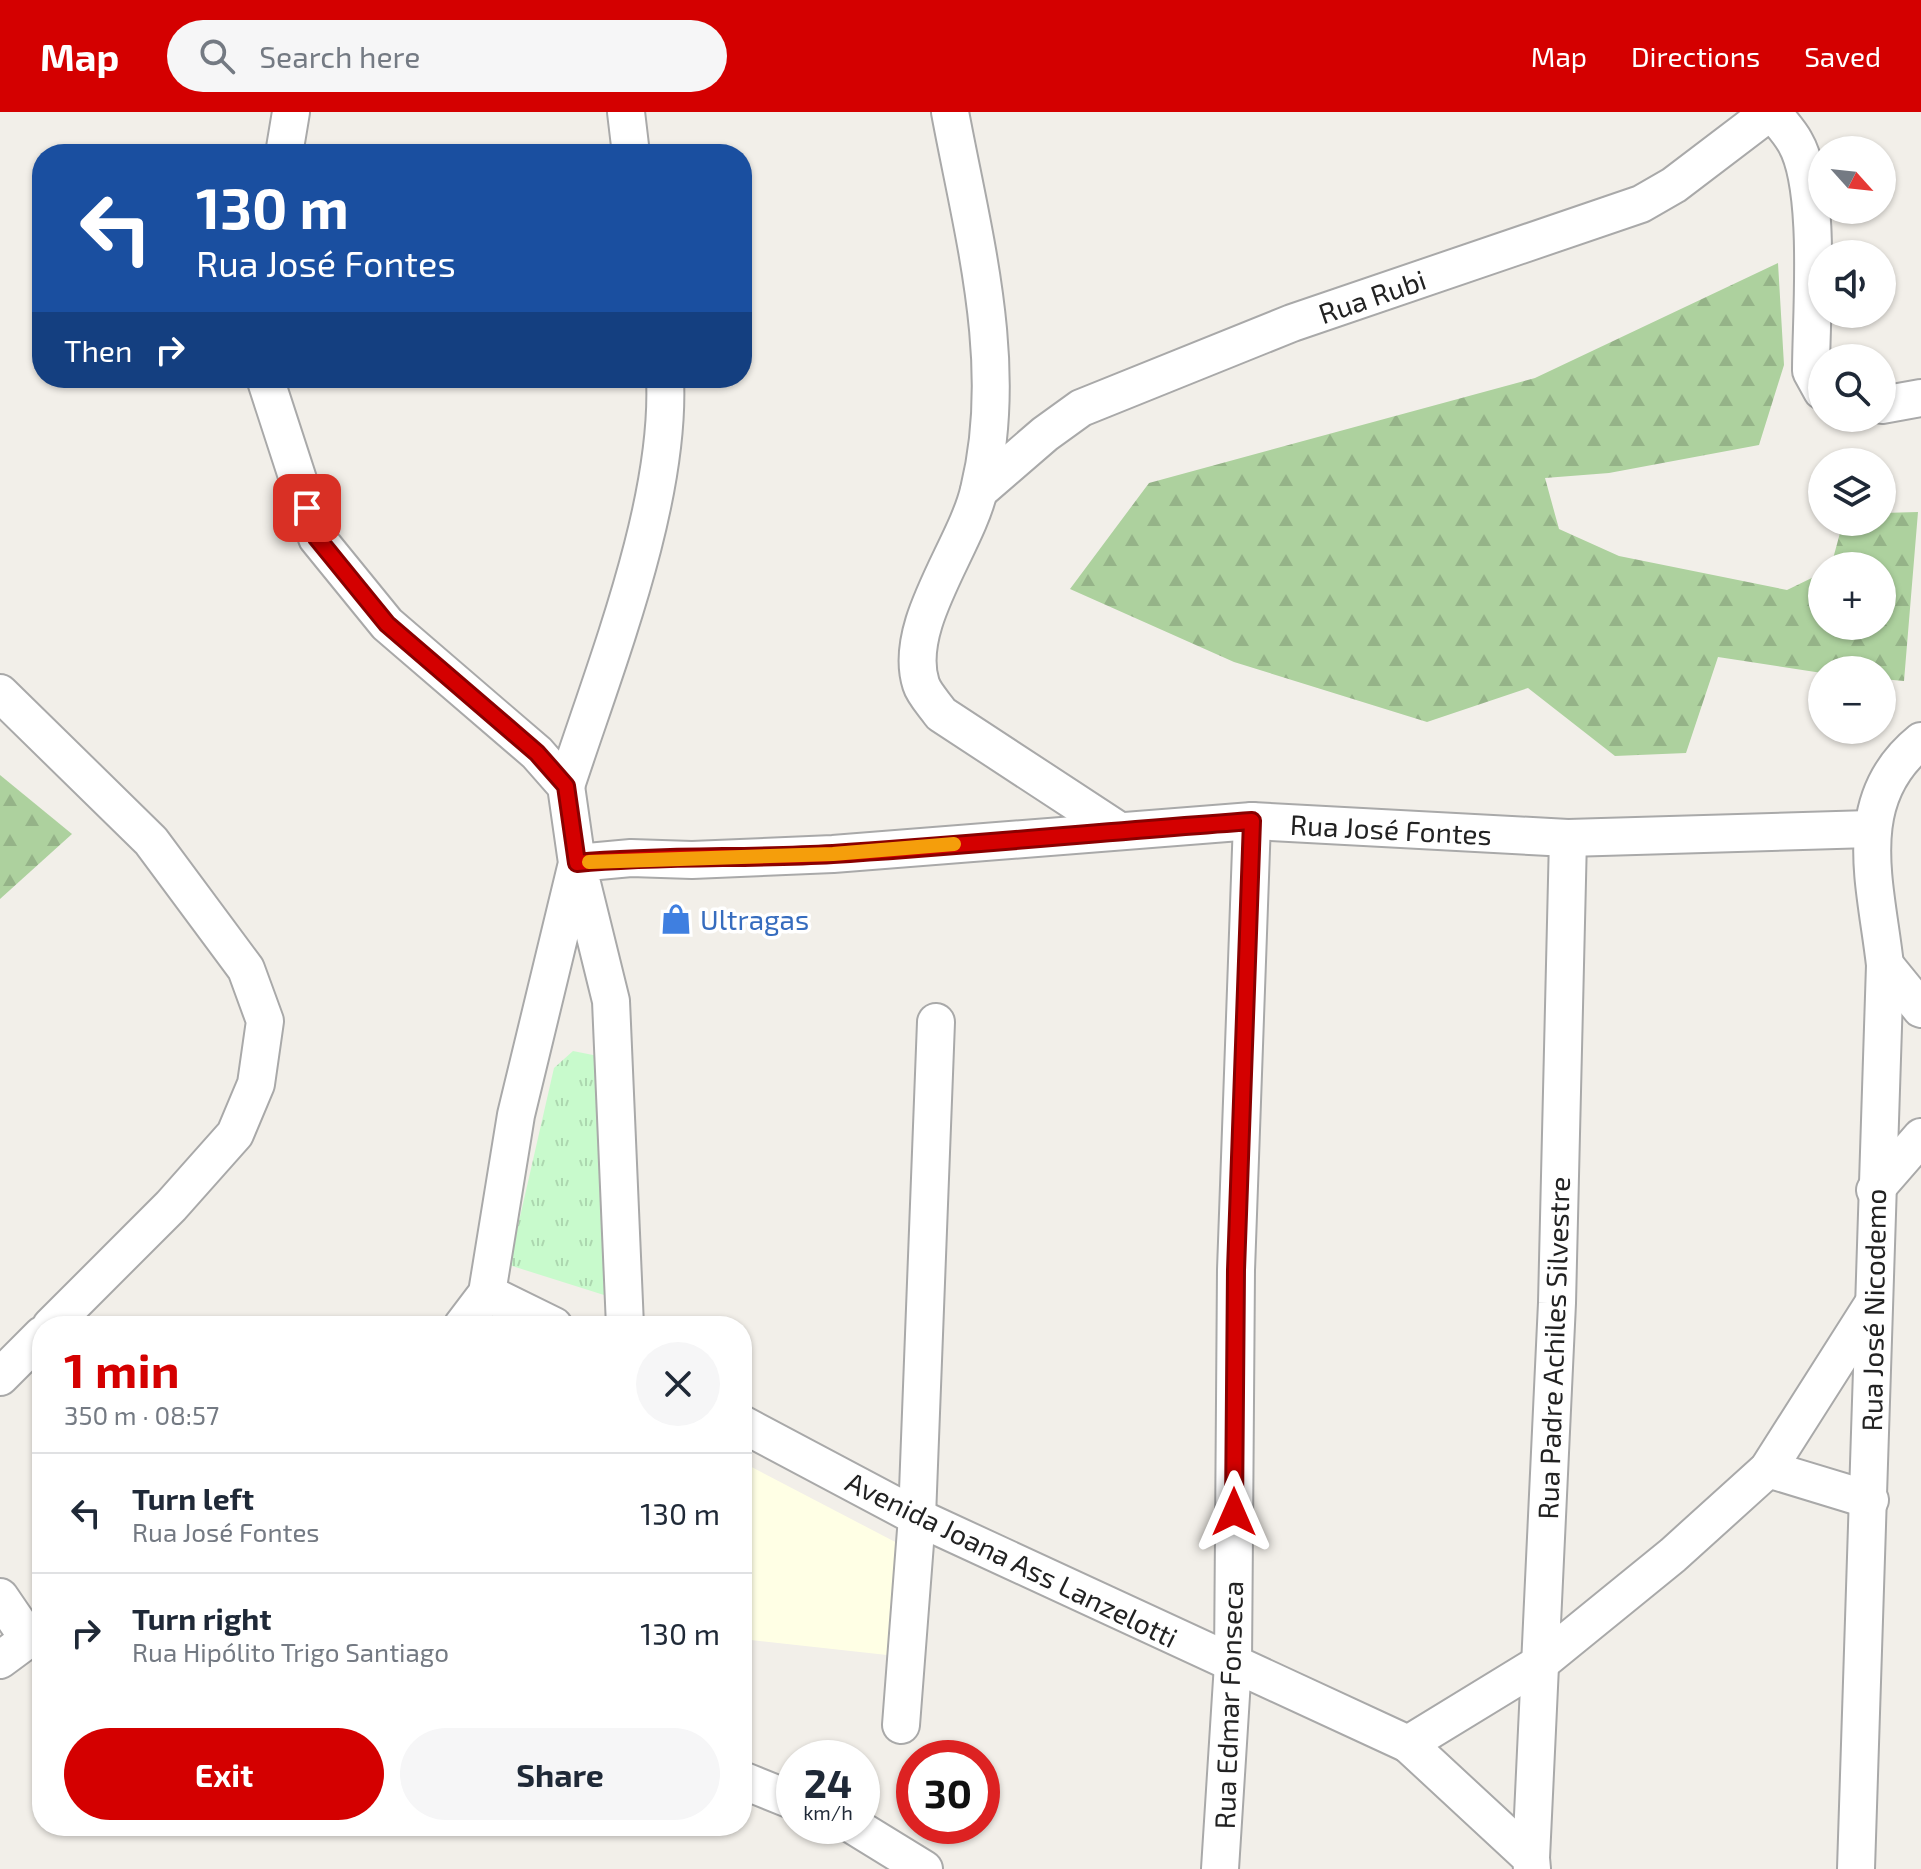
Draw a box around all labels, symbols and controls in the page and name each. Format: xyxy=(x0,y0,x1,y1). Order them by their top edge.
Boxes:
search box xyxy=(167,20,727,92)
text: Map xyxy=(40,33,119,79)
icon: search xyxy=(195,34,239,78)
text: Search here xyxy=(259,38,420,74)
text: Map xyxy=(1531,39,1587,73)
text: Directions xyxy=(1631,39,1760,73)
text: Saved xyxy=(1804,39,1881,73)
north arrow xyxy=(1808,136,1896,224)
map controls xyxy=(1808,136,1896,744)
text: 130 m xyxy=(196,173,349,240)
icon: left xyxy=(64,176,168,280)
button: sound xyxy=(1808,240,1896,328)
text: Rua José Fontes xyxy=(196,241,456,284)
street label: Rua Rubi xyxy=(1314,262,1430,330)
icon: right xyxy=(148,328,192,372)
text: Then xyxy=(64,332,132,368)
button: search xyxy=(1808,344,1896,432)
button: layers xyxy=(1808,448,1896,536)
pin xyxy=(273,474,341,542)
icon: arrive xyxy=(285,486,329,530)
button: + xyxy=(1808,552,1896,640)
button: − xyxy=(1808,656,1896,744)
street label: Rua José Fontes xyxy=(1289,807,1493,851)
shop icon: Ultragas xyxy=(659,902,693,936)
place label: Ultragas xyxy=(700,902,809,936)
street label: Rua Padre Achiles Silvestre xyxy=(1530,1176,1576,1520)
street label: Rua José Nicodemo xyxy=(1854,1188,1892,1432)
text: 1 min xyxy=(64,1340,180,1398)
button: close xyxy=(636,1342,720,1426)
text: 350 m · 08:57 xyxy=(64,1399,219,1430)
street label: Avenida Joana Ass Lanzelotti xyxy=(841,1464,1183,1654)
position arrow xyxy=(1192,1470,1276,1554)
text: Turn left xyxy=(132,1480,254,1516)
icon: left xyxy=(64,1491,108,1535)
text: 130 m xyxy=(640,1495,720,1531)
text: Rua José Fontes xyxy=(132,1516,320,1547)
street label: Rua Edmar Fonseca xyxy=(1207,1580,1249,1830)
text: Turn right xyxy=(132,1600,272,1636)
icon: right xyxy=(64,1611,108,1655)
text: 130 m xyxy=(640,1615,720,1651)
text: Rua Hipólito Trigo Santiago xyxy=(132,1636,449,1667)
button: Exit xyxy=(64,1728,384,1820)
button: Share xyxy=(400,1728,720,1820)
speed limit sign: 30 xyxy=(896,1740,1000,1844)
text: 24 xyxy=(804,1758,852,1806)
text: km/h xyxy=(803,1800,853,1824)

